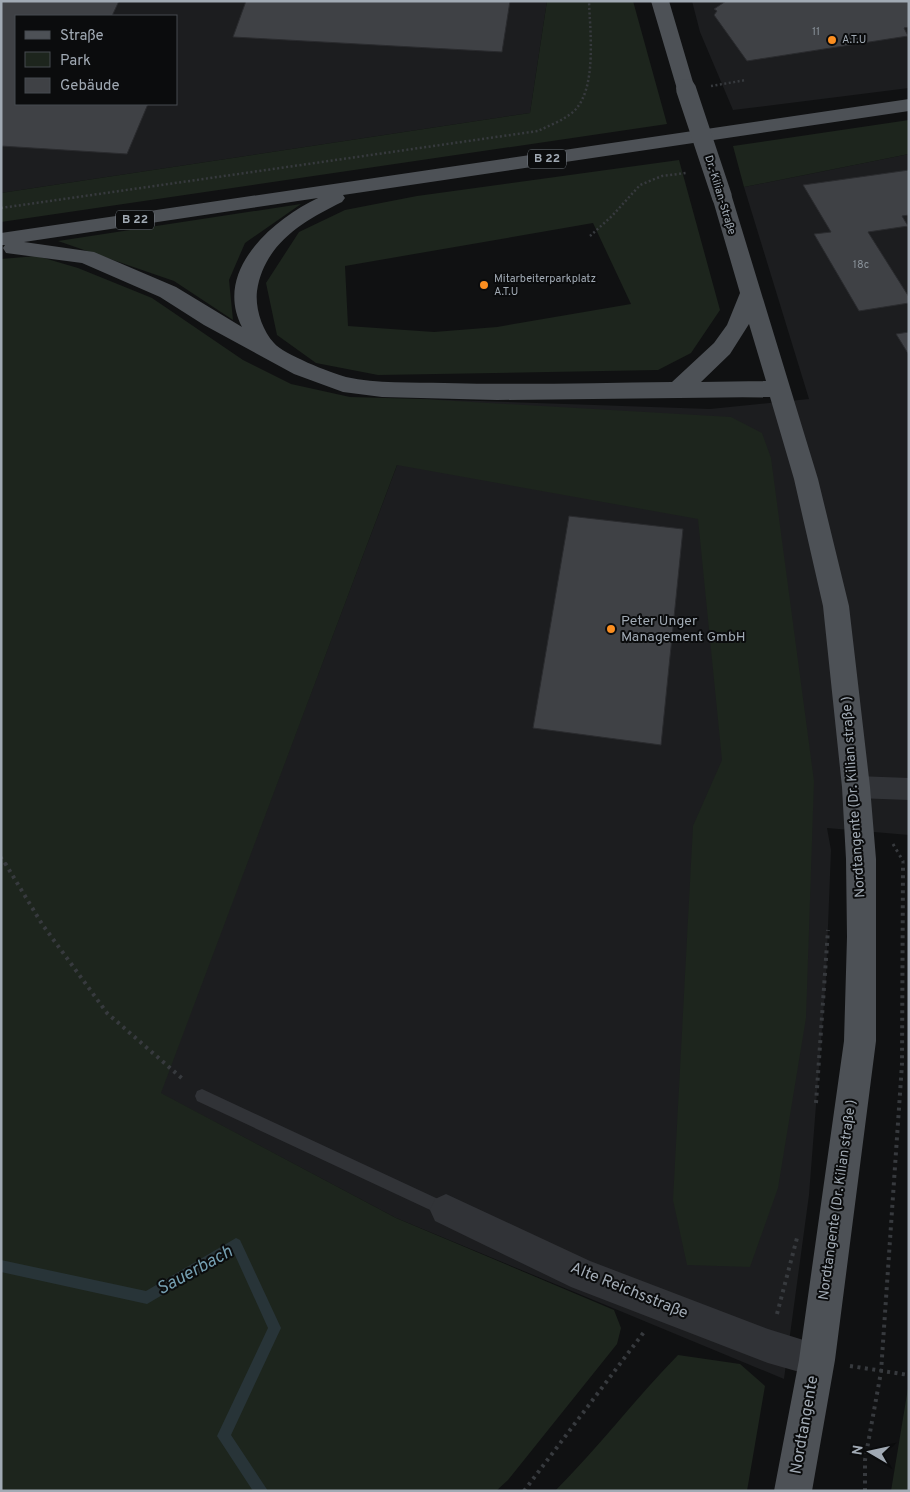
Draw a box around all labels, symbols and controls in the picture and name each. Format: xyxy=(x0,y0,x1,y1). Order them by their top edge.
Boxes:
legend xyxy=(15,15,178,105)
house number: 11 xyxy=(812,25,820,39)
text: Straße xyxy=(60,27,104,46)
place label: A.T.U xyxy=(842,33,866,47)
marker: A.T.U xyxy=(826,34,838,46)
text: Park xyxy=(60,52,91,71)
text: Gebäude xyxy=(60,77,120,96)
road number: B 22 xyxy=(528,150,566,168)
street label: Dr.-Kilian-Straße xyxy=(701,154,739,237)
road number: B 22 xyxy=(116,210,154,230)
house number: 18c xyxy=(853,258,869,272)
place label: Mitarbeiterparkplatz A.T.U xyxy=(494,272,596,299)
marker: Mitarbeiterparkplatz A.T.U xyxy=(478,279,490,291)
place label: Peter Unger Management GmbH xyxy=(621,613,746,646)
marker: Peter Unger Management GmbH xyxy=(605,623,617,635)
street label: Nordtangente (Dr. Kilian straße ) xyxy=(838,696,870,898)
street label: Nordtangente (Dr. Kilian straße ) xyxy=(816,1099,860,1301)
water label: Sauerbach xyxy=(153,1241,237,1301)
street label: Alte Reichsstraße xyxy=(567,1258,691,1324)
street label: Nordtangente xyxy=(786,1374,824,1476)
north arrow xyxy=(845,1427,895,1477)
text: N xyxy=(849,1444,868,1457)

